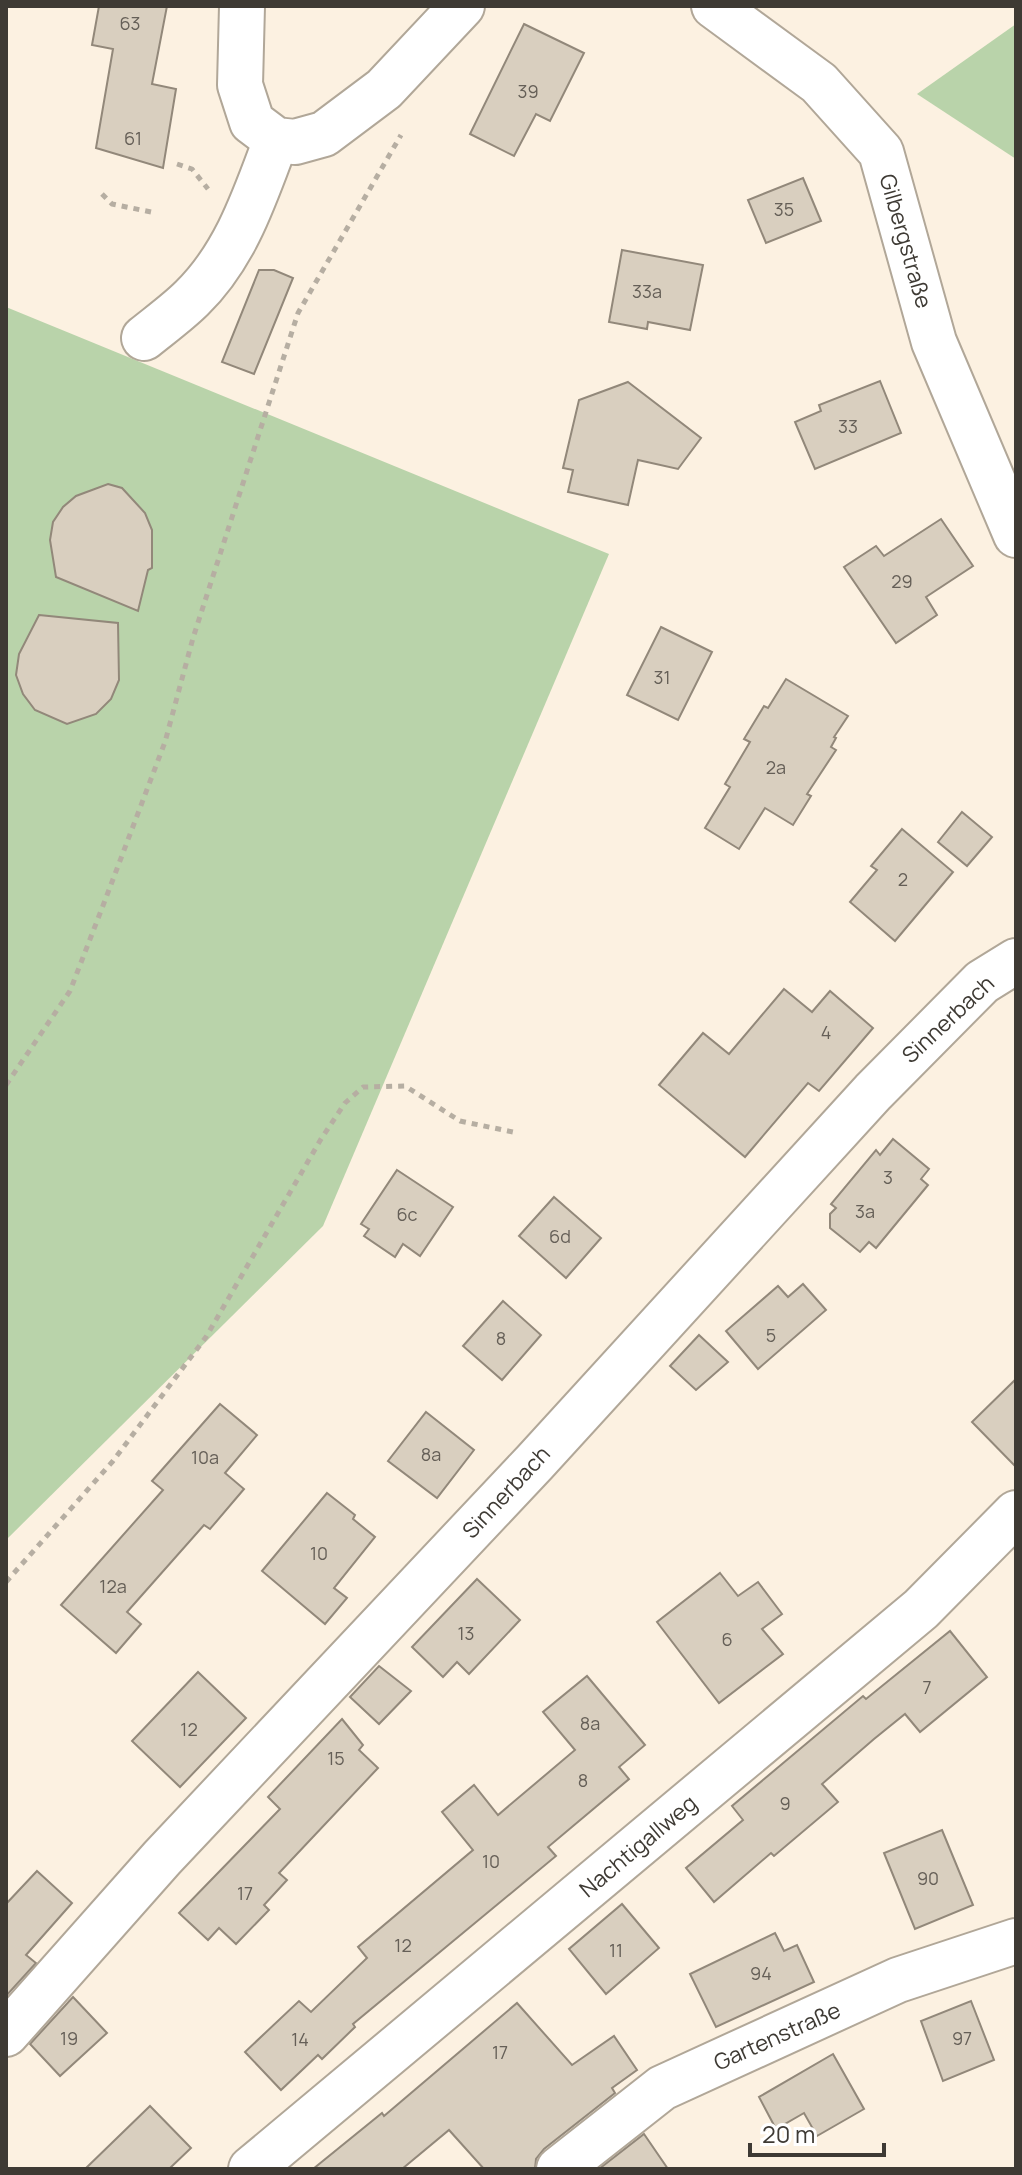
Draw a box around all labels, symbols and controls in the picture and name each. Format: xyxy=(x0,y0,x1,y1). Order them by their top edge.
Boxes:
house number: 63 xyxy=(119,11,141,35)
house number: 39 xyxy=(517,79,539,103)
house number: 61 xyxy=(124,126,142,150)
street label: Gilbergstraße xyxy=(873,170,940,312)
house number: 35 xyxy=(774,197,794,221)
house number: 33a xyxy=(632,279,662,303)
house number: 33 xyxy=(838,414,858,438)
house number: 29 xyxy=(891,569,913,593)
house number: 31 xyxy=(654,665,670,689)
house number: 2a xyxy=(766,755,786,779)
house number: 2 xyxy=(898,867,908,891)
street label: Sinnerbach xyxy=(895,968,1001,1070)
house number: 4 xyxy=(821,1020,831,1044)
house number: 3 xyxy=(883,1165,893,1189)
house number: 3a xyxy=(855,1199,875,1223)
house number: 6c xyxy=(396,1202,418,1226)
house number: 6d xyxy=(549,1224,571,1248)
house number: 5 xyxy=(766,1323,776,1347)
house number: 8 xyxy=(496,1326,506,1350)
street label: Sinnerbach xyxy=(455,1439,557,1545)
house number: 8a xyxy=(421,1442,441,1466)
house number: 10a xyxy=(191,1445,219,1469)
house number: 10 xyxy=(310,1541,328,1565)
house number: 12a xyxy=(99,1574,127,1598)
house number: 13 xyxy=(458,1621,474,1645)
house number: 6 xyxy=(721,1627,733,1651)
house number: 7 xyxy=(922,1675,932,1699)
house number: 8a xyxy=(580,1711,600,1735)
house number: 12 xyxy=(180,1717,198,1741)
house number: 15 xyxy=(327,1746,345,1770)
house number: 8 xyxy=(578,1768,588,1792)
street label: Nachtigallweg xyxy=(573,1788,703,1904)
house number: 9 xyxy=(779,1791,791,1815)
house number: 10 xyxy=(482,1849,500,1873)
house number: 90 xyxy=(917,1866,939,1890)
house number: 17 xyxy=(237,1881,253,1905)
house number: 12 xyxy=(394,1933,412,1957)
house number: 11 xyxy=(609,1938,623,1962)
house number: 94 xyxy=(750,1961,772,1985)
street label: Gartenstraße xyxy=(709,1995,845,2077)
house number: 19 xyxy=(60,2026,78,2050)
house number: 97 xyxy=(952,2026,972,2050)
house number: 14 xyxy=(291,2027,309,2051)
house number: 17 xyxy=(492,2040,508,2064)
scale bar xyxy=(750,2107,884,2157)
text: 20 m xyxy=(762,2117,815,2150)

